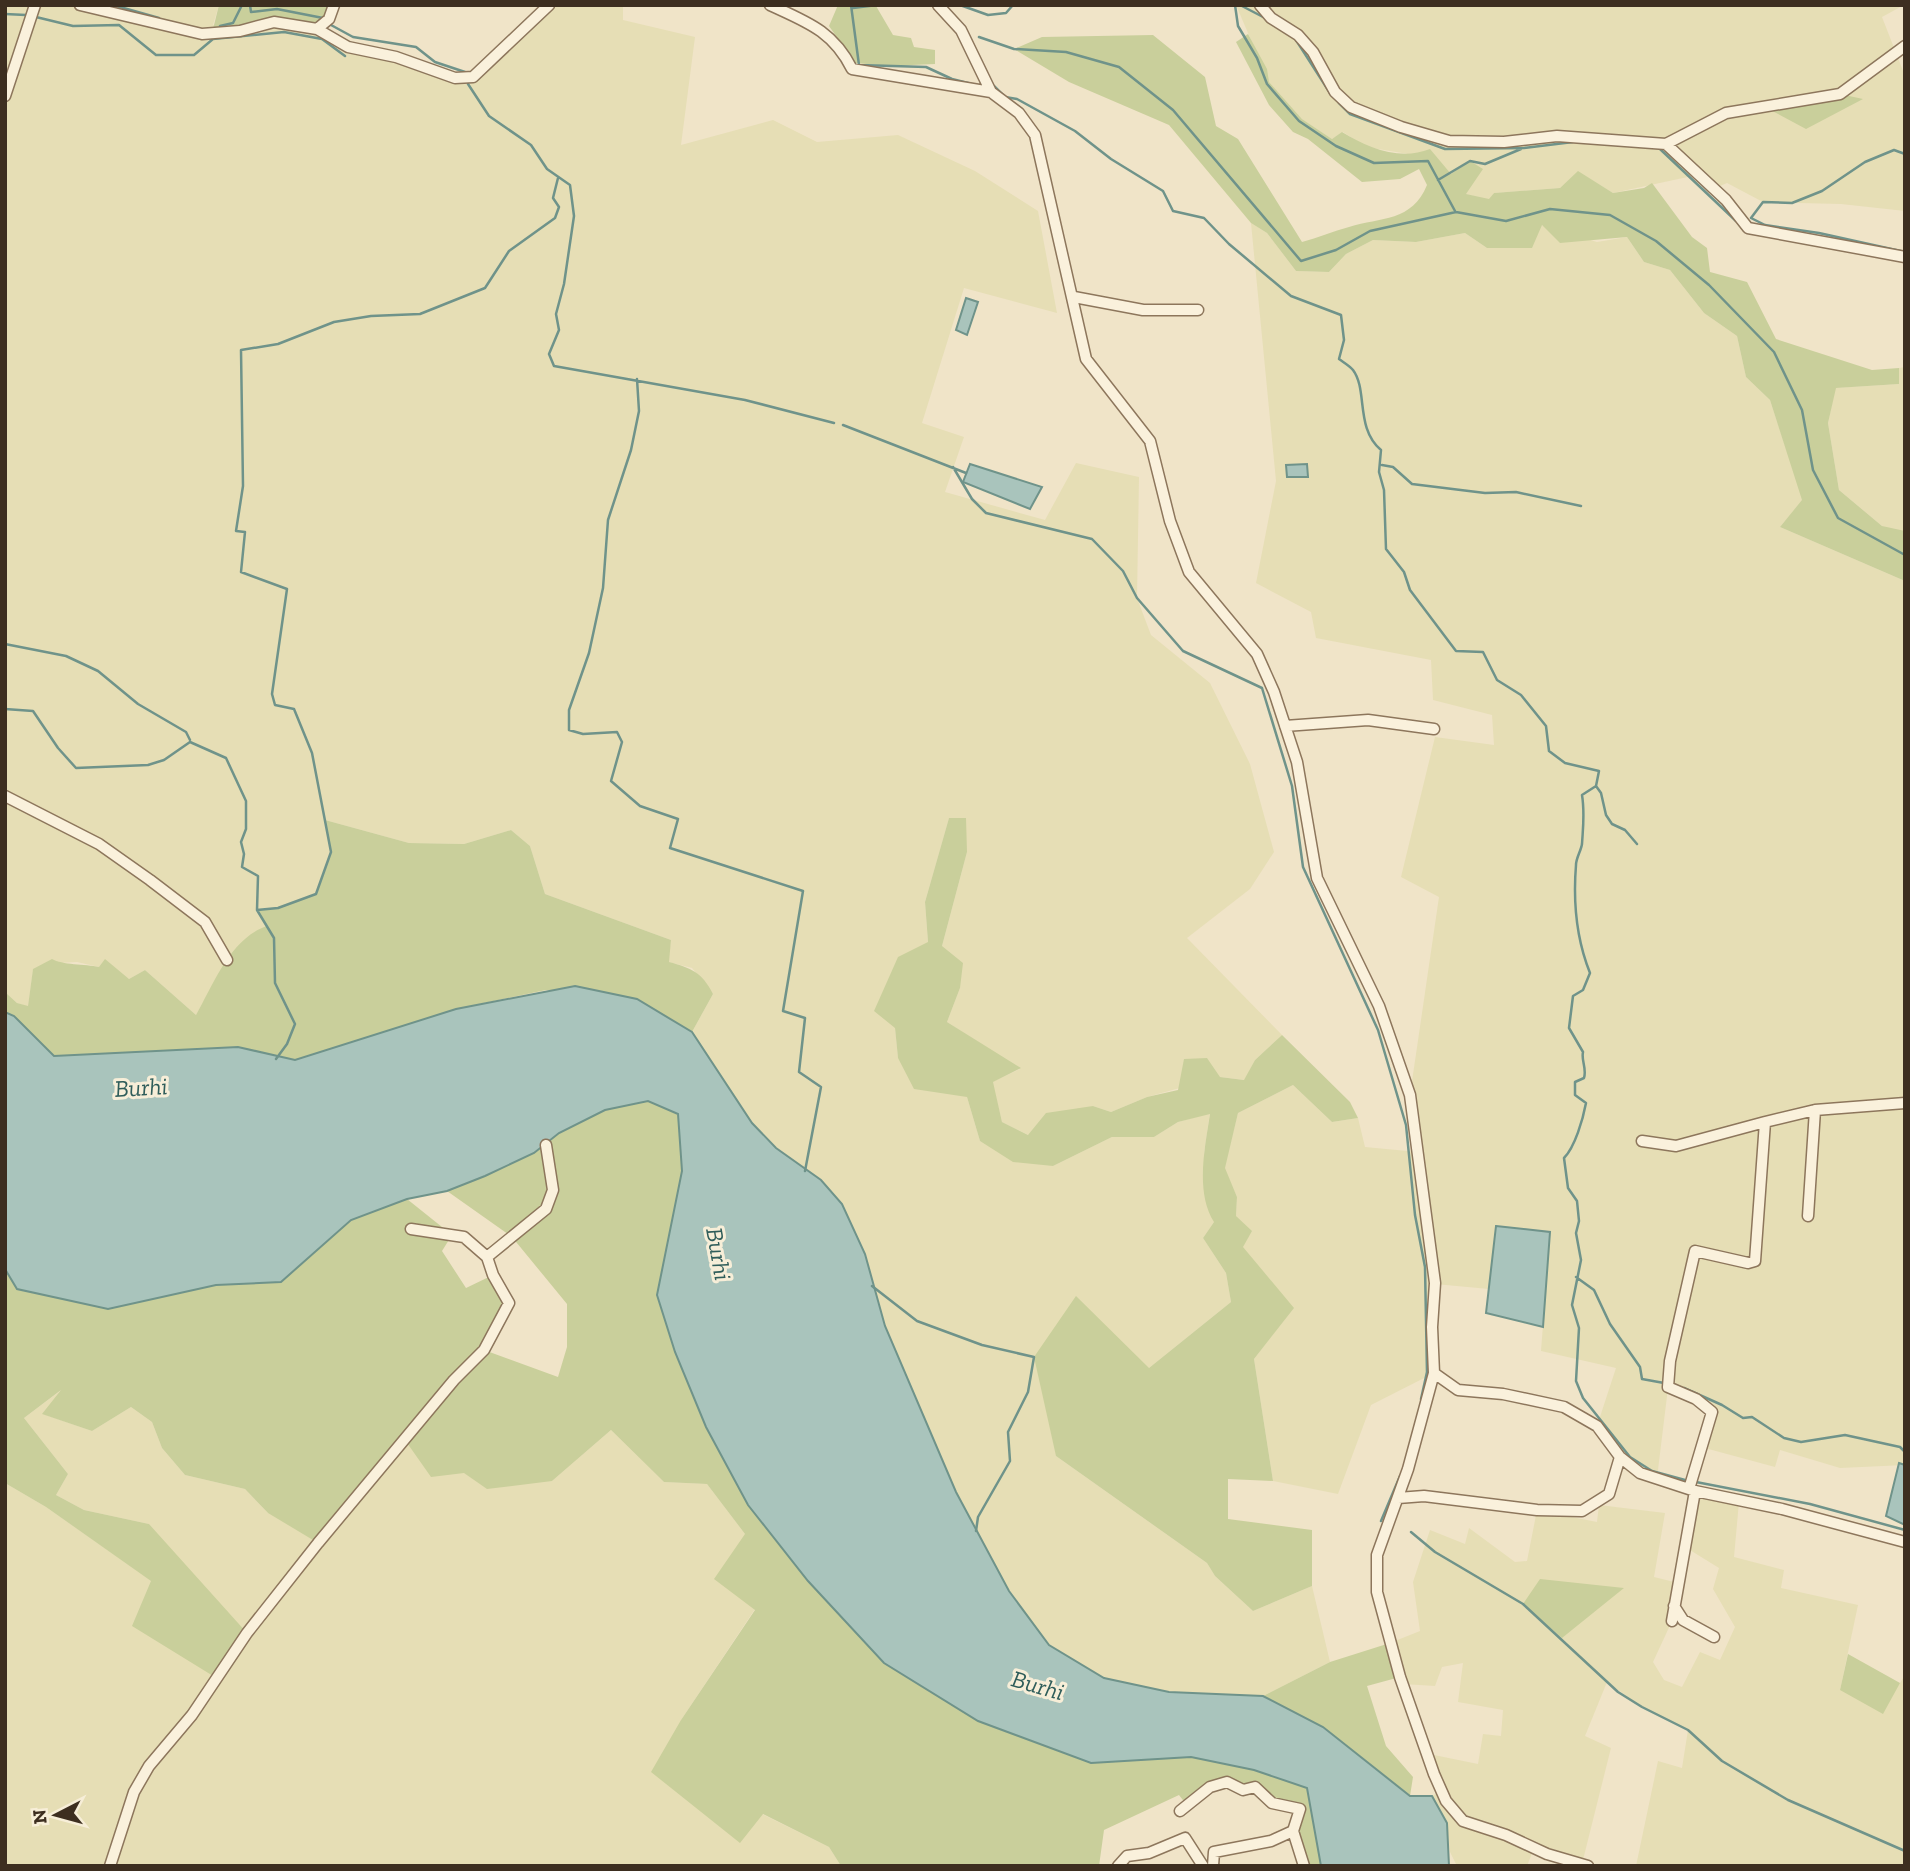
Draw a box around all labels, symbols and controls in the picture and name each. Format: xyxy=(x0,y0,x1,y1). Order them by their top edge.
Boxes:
water label: Burhi xyxy=(114,1071,168,1103)
water label: Burhi xyxy=(700,1225,738,1283)
water label: Burhi xyxy=(1008,1664,1068,1706)
north arrow xyxy=(21,1780,91,1850)
text: N xyxy=(27,1808,52,1825)

